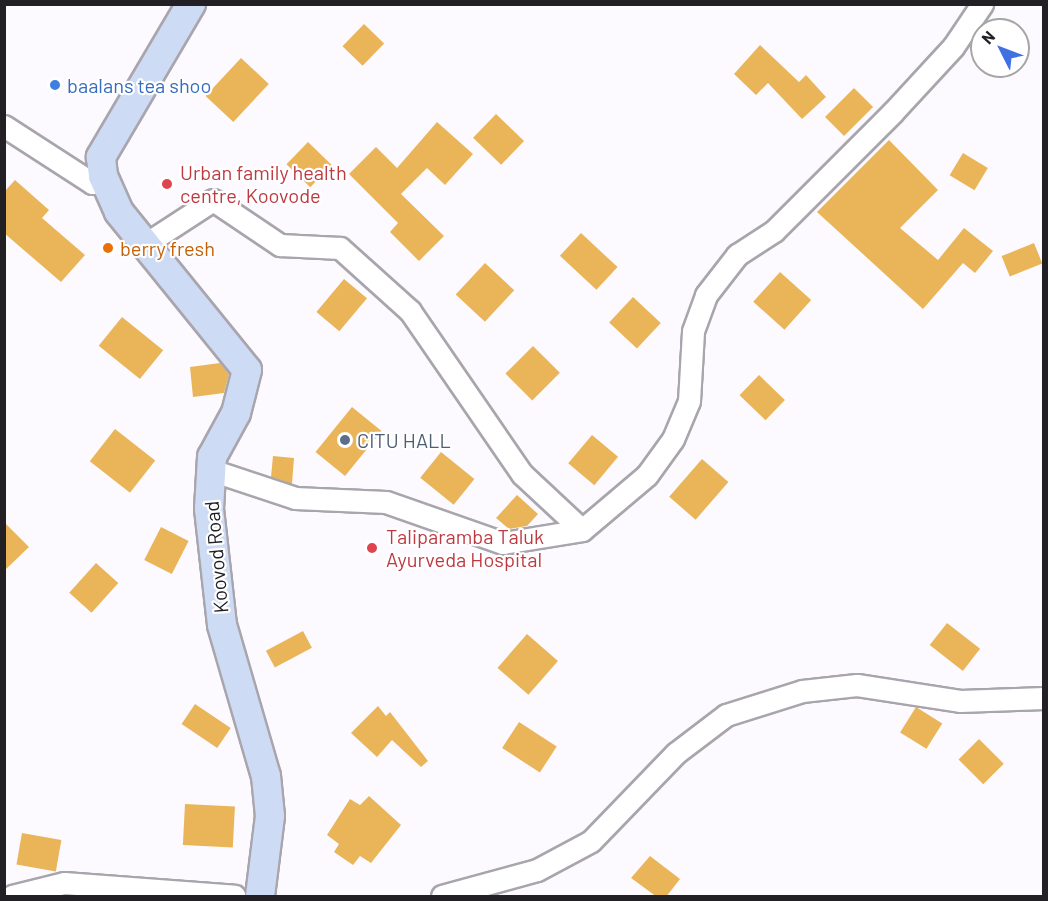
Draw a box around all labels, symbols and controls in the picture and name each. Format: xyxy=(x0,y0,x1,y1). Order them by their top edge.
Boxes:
north arrow xyxy=(970,18,1030,78)
text: N xyxy=(977,27,998,47)
place label: baalans tea shoo xyxy=(67,73,211,97)
marker: baalans tea shoo xyxy=(48,78,62,92)
place label: Urban family health centre, Koovode xyxy=(180,160,347,207)
marker: Urban family health centre, Koovode xyxy=(158,175,176,193)
place label: berry fresh xyxy=(120,236,215,260)
marker: berry fresh xyxy=(101,241,115,255)
place label: CITU HALL xyxy=(357,428,451,452)
marker: CITU HALL xyxy=(338,433,352,447)
street label: Koovod Road xyxy=(199,500,233,614)
place label: Taliparamba Taluk Ayurveda Hospital xyxy=(386,524,544,571)
marker: Taliparamba Taluk Ayurveda Hospital xyxy=(363,539,381,557)

